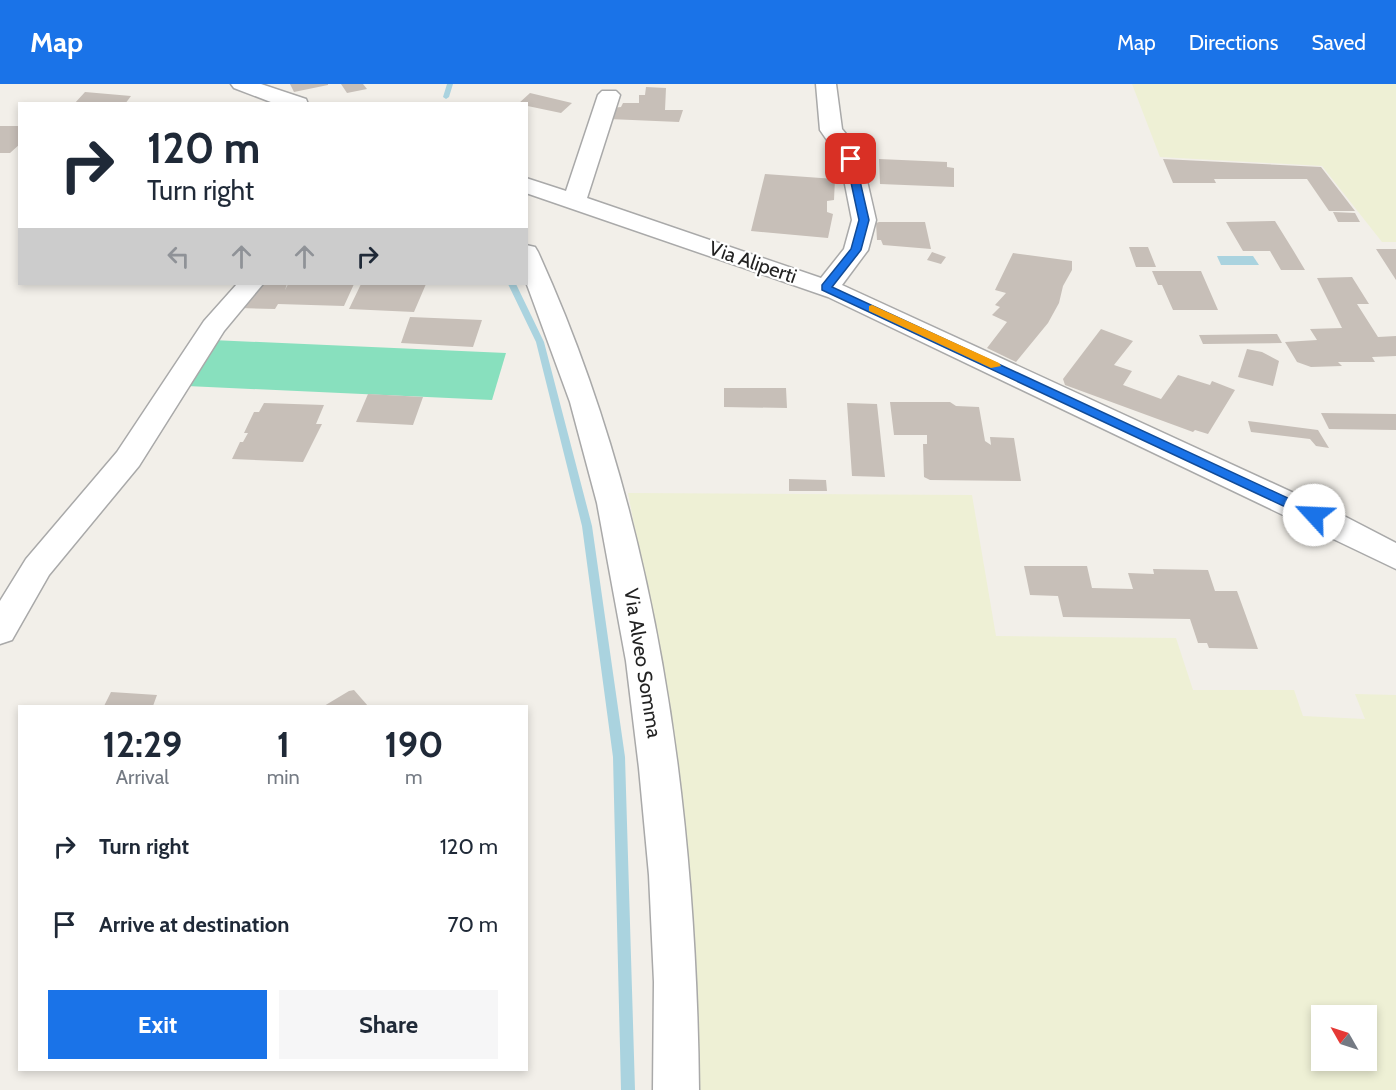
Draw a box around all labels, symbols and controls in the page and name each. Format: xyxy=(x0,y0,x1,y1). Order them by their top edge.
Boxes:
text: Map xyxy=(30,25,83,59)
text: Map xyxy=(1117,30,1156,55)
text: Directions xyxy=(1189,30,1278,55)
text: Saved xyxy=(1311,30,1366,55)
text: 120 m xyxy=(147,122,260,174)
icon: right xyxy=(48,126,126,204)
pin xyxy=(825,133,876,184)
icon: arrive xyxy=(834,142,867,175)
text: Turn right xyxy=(147,174,254,207)
street label: Via Aliperti xyxy=(706,236,800,288)
icon: left xyxy=(162,240,195,273)
icon: ahead xyxy=(225,240,258,273)
icon: ahead xyxy=(288,240,321,273)
icon: right xyxy=(351,240,384,273)
position arrow xyxy=(1282,483,1346,547)
street label: Via Alveo Somma xyxy=(619,587,667,740)
text: 12:29 xyxy=(103,722,182,766)
text: 1 xyxy=(277,722,290,766)
text: 190 xyxy=(384,722,443,766)
text: Arrival xyxy=(116,765,169,789)
text: min xyxy=(267,765,300,789)
text: m xyxy=(405,765,423,789)
icon: right xyxy=(48,830,81,863)
text: Turn right xyxy=(99,833,189,860)
text: 120 m xyxy=(440,833,498,860)
icon: arrive xyxy=(48,908,81,941)
text: Arrive at destination xyxy=(99,911,289,938)
text: 70 m xyxy=(448,911,498,938)
button: Exit xyxy=(48,990,267,1059)
button: Share xyxy=(279,990,498,1059)
north arrow xyxy=(1311,1005,1377,1071)
map controls xyxy=(1311,1005,1377,1071)

